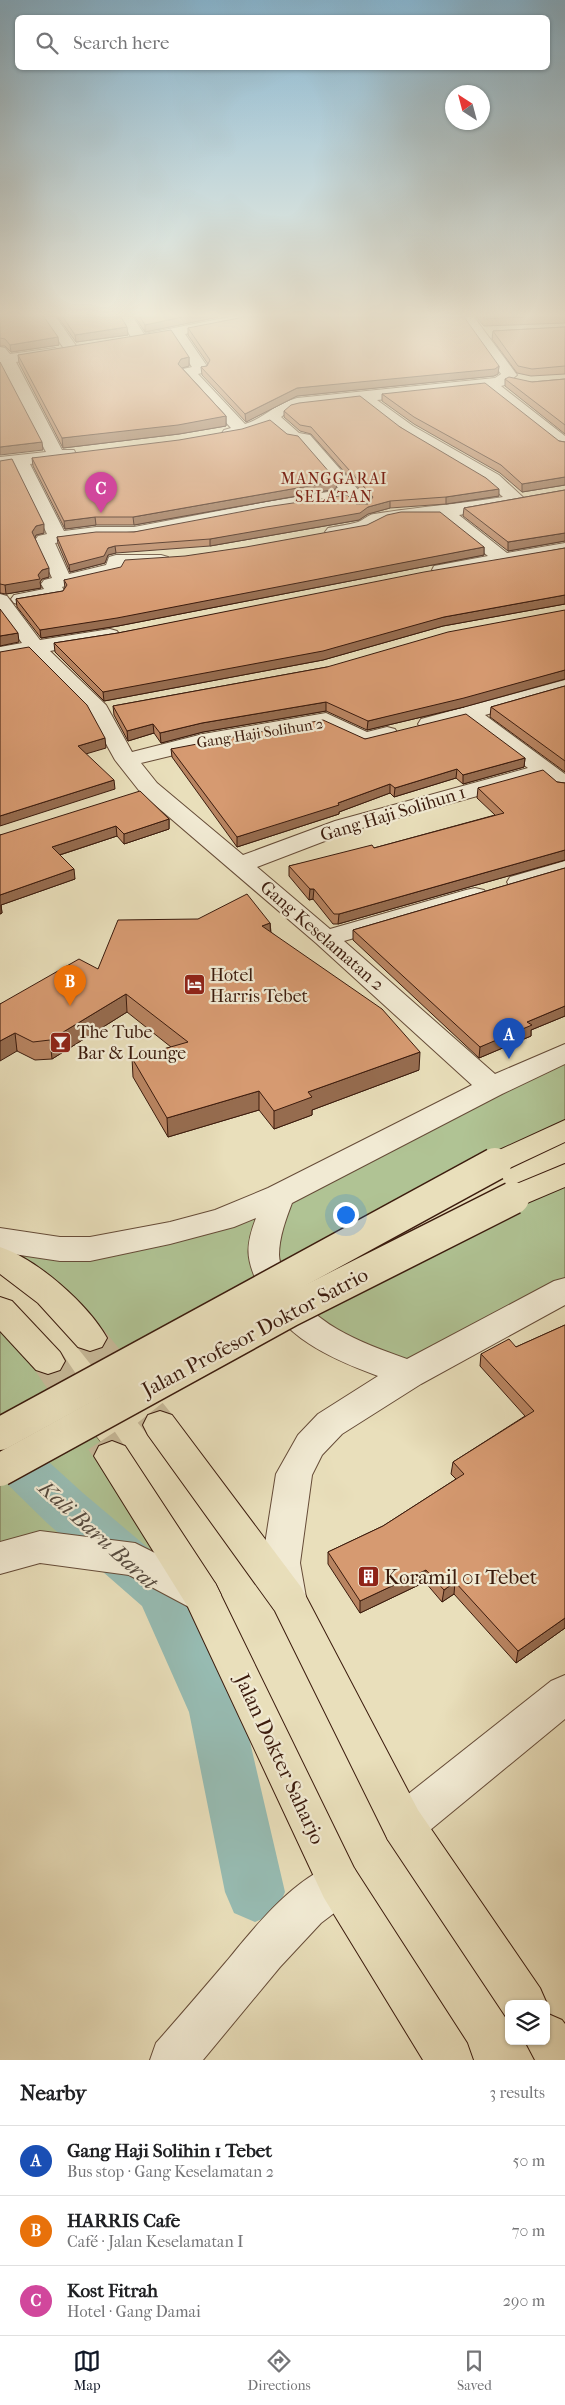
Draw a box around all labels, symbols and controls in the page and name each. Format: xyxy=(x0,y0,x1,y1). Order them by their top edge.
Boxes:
search box xyxy=(15,15,550,70)
icon: search xyxy=(33,29,61,57)
text: Search here xyxy=(73,32,169,54)
north arrow xyxy=(445,85,490,130)
district label: MANGGARAI SELATAN xyxy=(280,469,388,506)
pin: C xyxy=(85,472,117,513)
street label: Gang Haji Solihun 2 xyxy=(195,714,325,752)
street label: Gang Haji Solihun 1 xyxy=(318,782,468,846)
street label: Gang Keselamatan 2 xyxy=(256,877,388,995)
pin: B xyxy=(54,965,86,1006)
place label: Hotel Harris Tebet xyxy=(210,965,309,1007)
hotel icon: Hotel Harris Tebet xyxy=(182,973,206,997)
pin: A xyxy=(493,1018,525,1059)
place label: The Tube Bar & Lounge xyxy=(77,1022,186,1064)
bar icon: The Tube Bar & Lounge xyxy=(49,1030,73,1054)
your location xyxy=(333,1202,359,1228)
street label: Jalan Profesor Doktor Satrio xyxy=(136,1262,372,1403)
water label: Kali Baru Barat xyxy=(32,1474,164,1596)
building icon: Koramil 01 Tebet xyxy=(356,1565,380,1589)
place label: Koramil 01 Tebet xyxy=(384,1565,538,1589)
street label: Jalan Dokter Saharjo xyxy=(229,1668,330,1848)
map controls xyxy=(505,2000,550,2045)
button: layers xyxy=(505,2000,550,2045)
text: Nearby xyxy=(20,2081,86,2105)
text: 3 results xyxy=(489,2083,545,2102)
text: Gang Haji Solihin 1 Tebet xyxy=(67,2140,272,2162)
text: A xyxy=(31,2151,41,2170)
text: 50 m xyxy=(513,2151,545,2170)
text: Bus stop · Gang Keselamatan 2 xyxy=(67,2162,274,2181)
text: HARRIS Cafe xyxy=(67,2210,180,2232)
text: B xyxy=(31,2221,41,2240)
text: 70 m xyxy=(512,2221,545,2240)
text: Café · Jalan Keselamatan I xyxy=(67,2232,243,2251)
text: Kost Fitrah xyxy=(67,2280,158,2302)
text: C xyxy=(31,2291,41,2310)
text: 290 m xyxy=(503,2291,545,2310)
text: Hotel · Gang Damai xyxy=(67,2302,201,2321)
tab: Map xyxy=(73,2347,101,2394)
tab: Directions xyxy=(248,2347,311,2394)
tab: Saved xyxy=(457,2347,492,2394)

